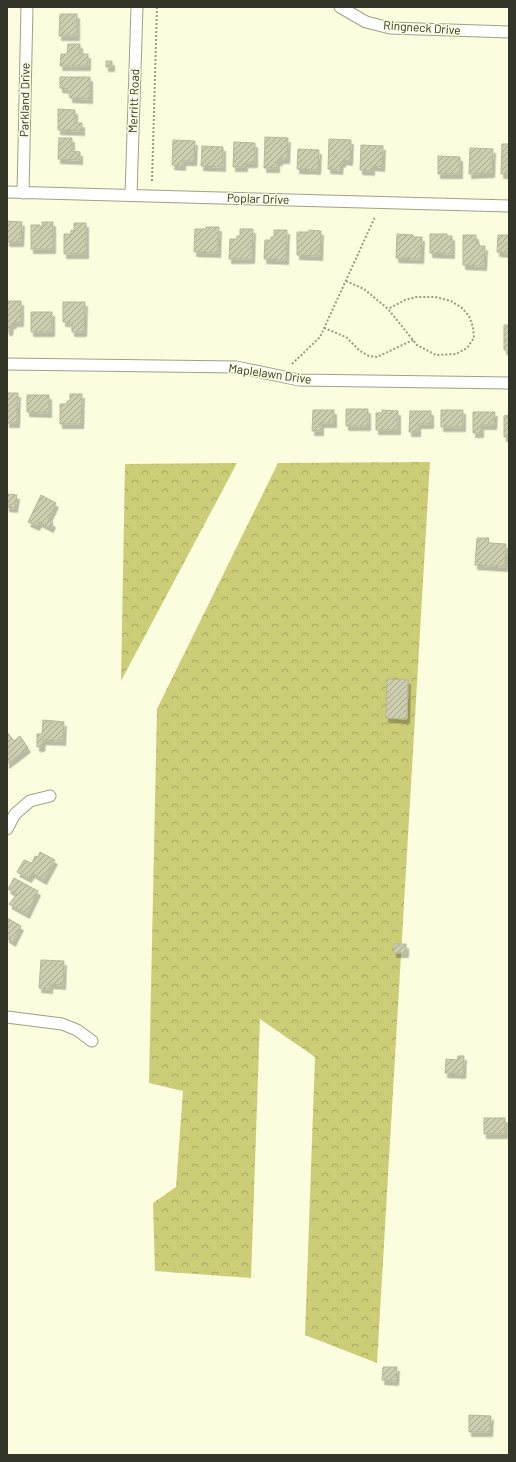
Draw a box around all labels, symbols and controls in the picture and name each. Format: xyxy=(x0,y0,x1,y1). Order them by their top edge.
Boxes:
street label: Ringneck Drive xyxy=(383,17,461,37)
street label: Parkland Drive xyxy=(16,63,32,137)
street label: Merritt Road xyxy=(125,69,141,133)
street label: Poplar Drive xyxy=(227,190,289,206)
street label: Maplelawn Drive xyxy=(228,360,312,386)

